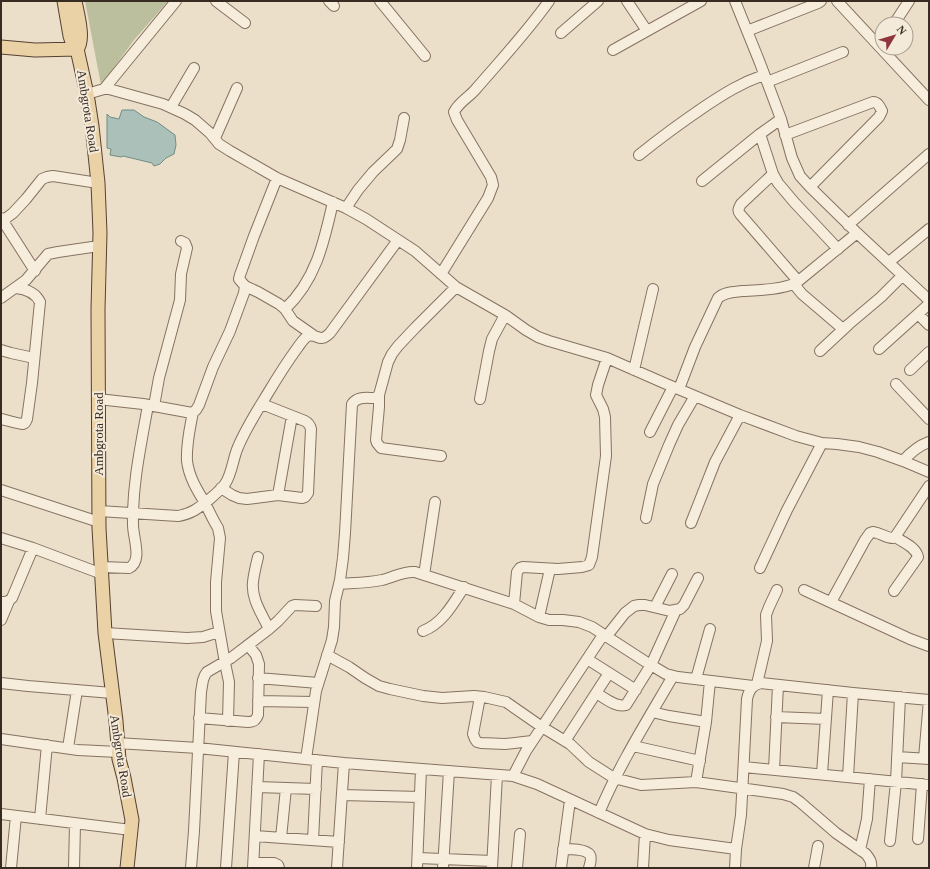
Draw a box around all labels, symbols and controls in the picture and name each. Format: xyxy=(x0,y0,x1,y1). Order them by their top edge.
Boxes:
north arrow xyxy=(874,16,914,56)
text: N xyxy=(895,23,909,37)
street label: Ambgrota Road xyxy=(74,69,102,154)
street label: Ambgrota Road xyxy=(91,392,106,476)
street label: Ambgrota Road xyxy=(107,714,135,799)

